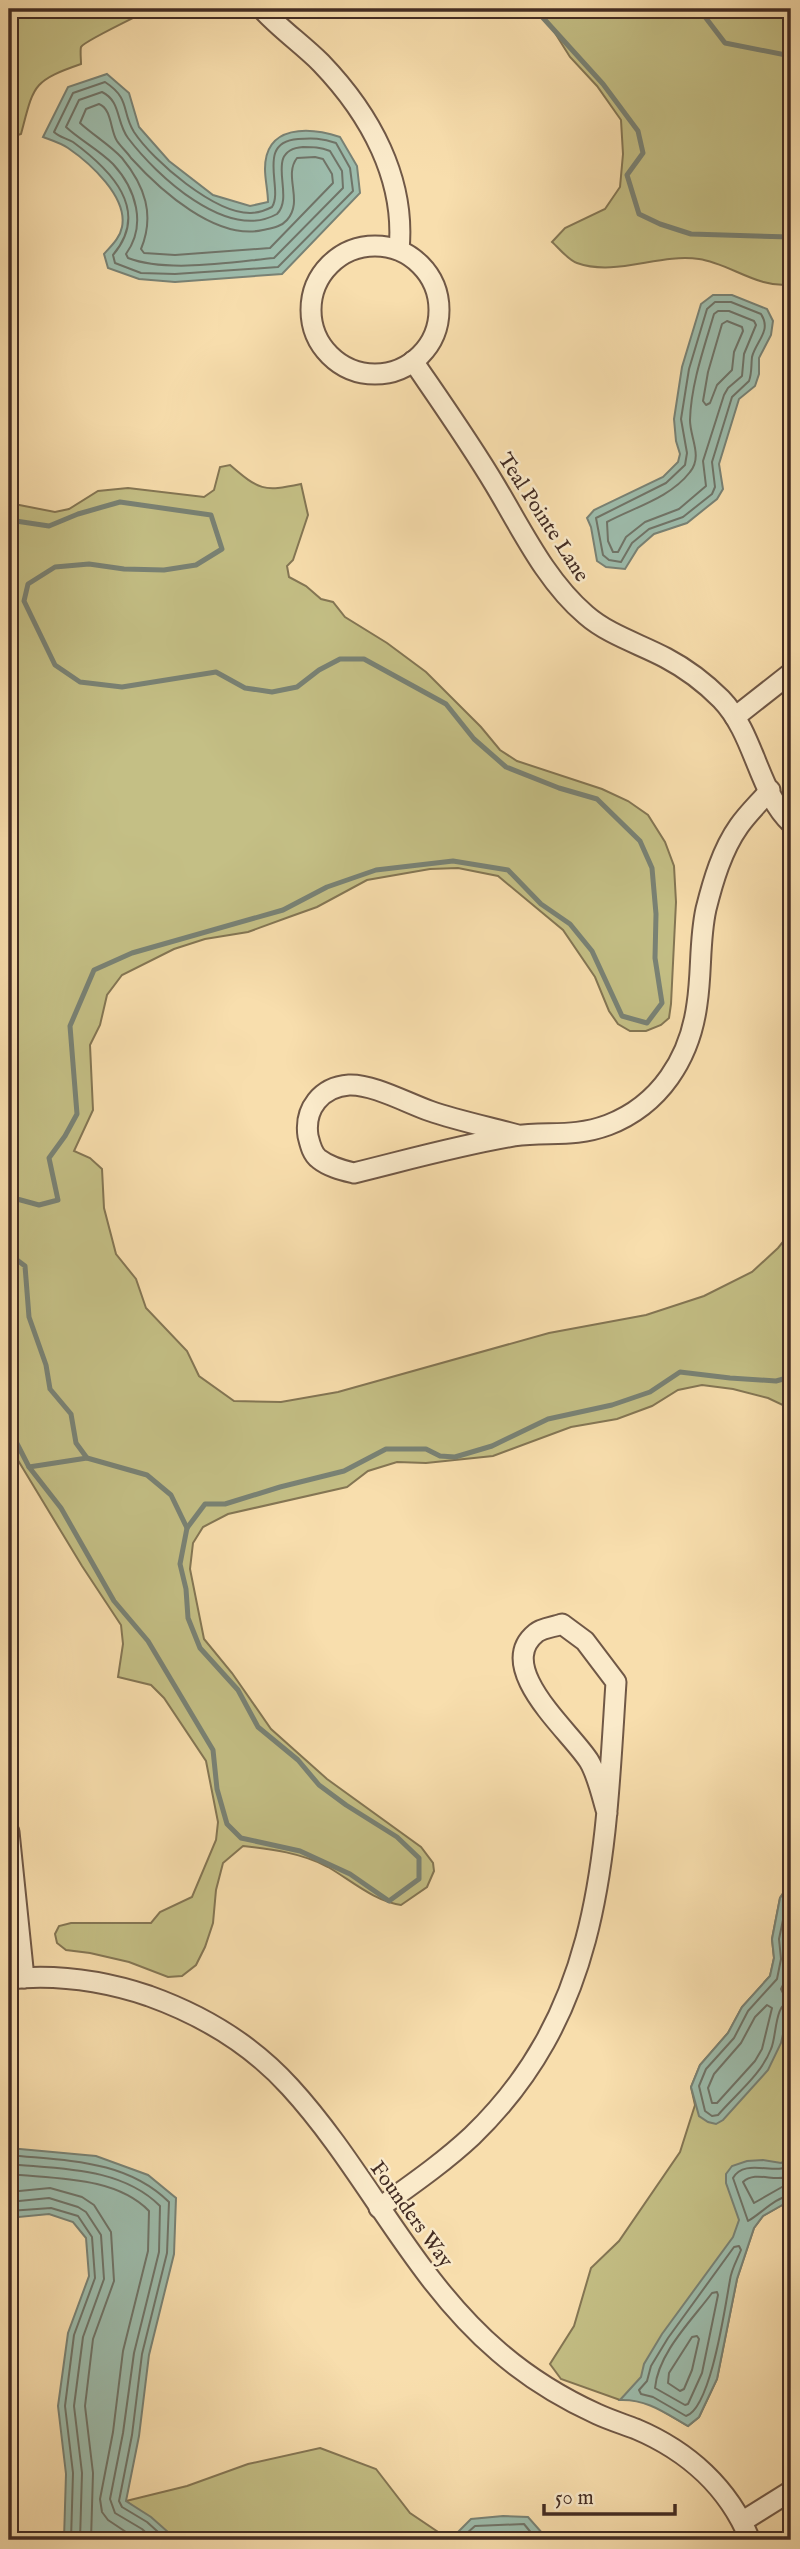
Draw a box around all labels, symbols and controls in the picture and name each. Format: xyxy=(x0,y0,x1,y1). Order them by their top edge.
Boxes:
street label: Teal Pointe Lane xyxy=(491,448,595,588)
street label: Founders Way xyxy=(363,2156,459,2274)
scale bar xyxy=(544,2472,676,2516)
text: 50 m xyxy=(555,2485,594,2512)

